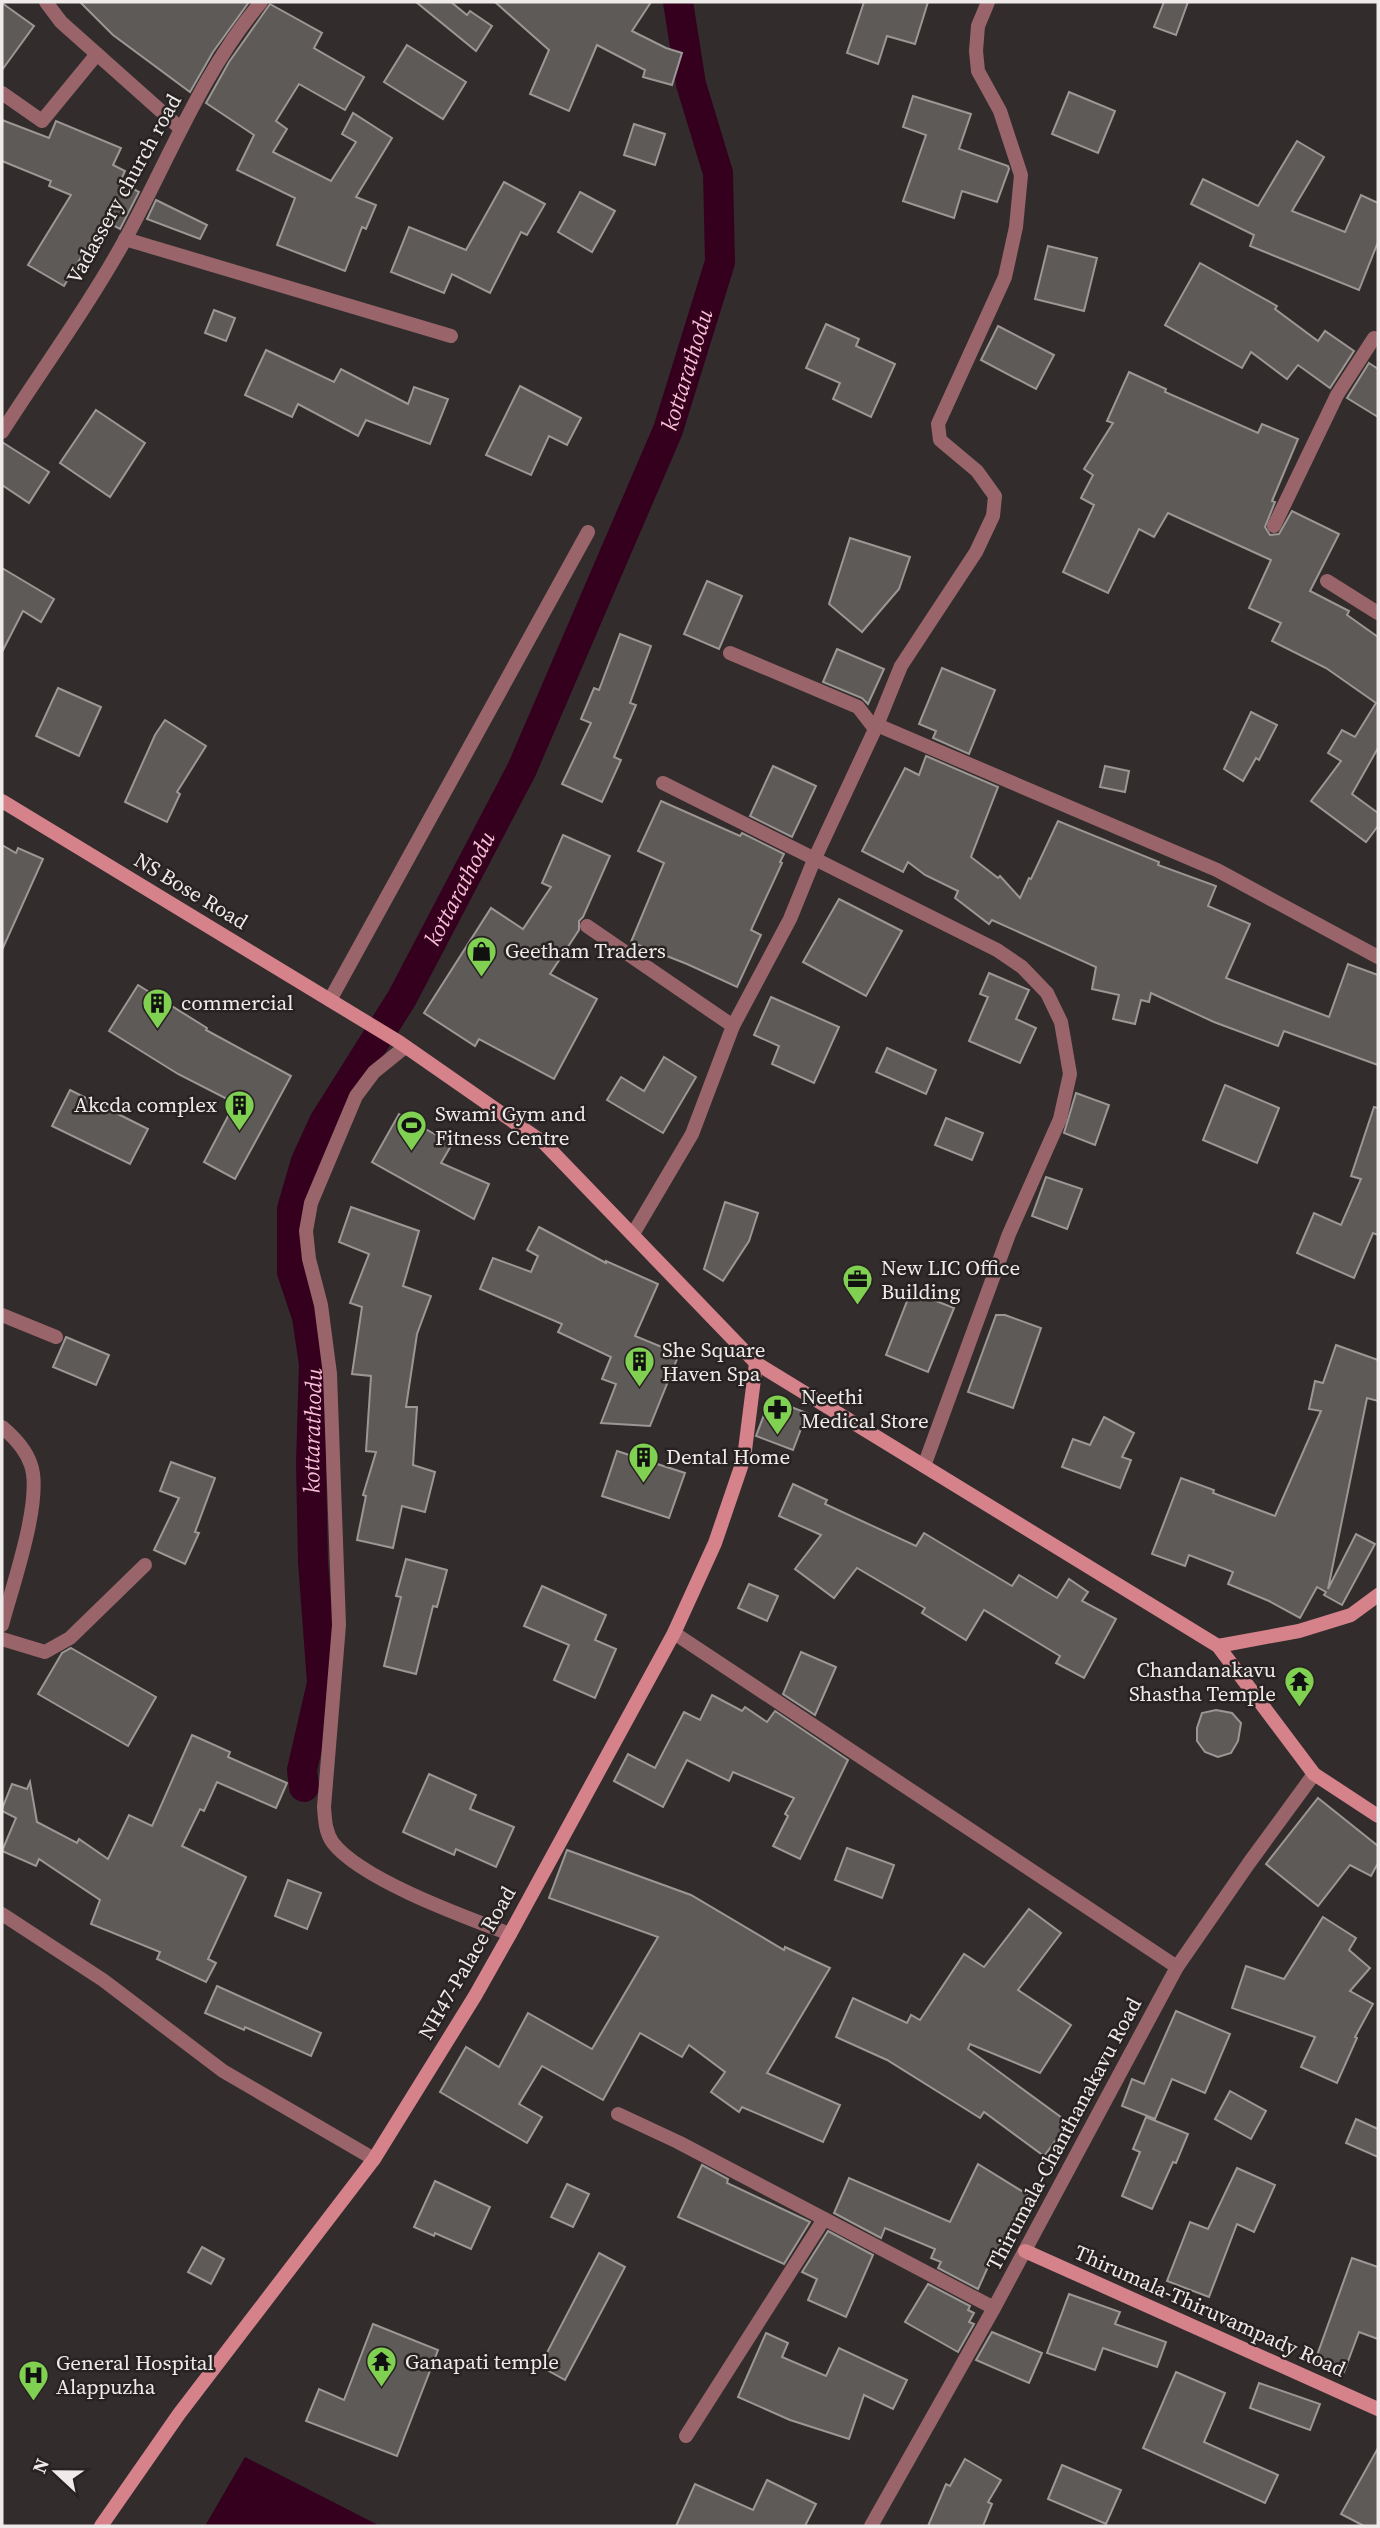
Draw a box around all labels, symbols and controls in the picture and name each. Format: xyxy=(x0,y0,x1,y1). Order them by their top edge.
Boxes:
street label: Vadassery church road xyxy=(59,89,188,289)
water label: kottarathodu xyxy=(653,305,721,434)
water label: kottarathodu xyxy=(416,825,503,951)
street label: NS Bose Road xyxy=(129,845,254,936)
shop icon: Geetham Traders xyxy=(465,934,499,978)
place label: Geetham Traders xyxy=(505,936,666,965)
building icon: commercial xyxy=(141,986,175,1030)
place label: commercial xyxy=(181,988,293,1017)
building icon: Akcda complex xyxy=(223,1088,257,1132)
place label: Akcda complex xyxy=(74,1090,217,1119)
place label: Swami Gym and Fitness Centre xyxy=(435,1099,586,1152)
sports icon: Swami Gym and Fitness Centre xyxy=(395,1109,429,1153)
place label: New LIC Office Building xyxy=(881,1253,1020,1306)
office icon: New LIC Office Building xyxy=(841,1263,875,1307)
place label: She Square Haven Spa xyxy=(662,1335,765,1388)
building icon: She Square Haven Spa xyxy=(622,1345,656,1389)
water label: kottarathodu xyxy=(295,1368,330,1494)
place label: Neethi Medical Store xyxy=(801,1382,929,1435)
pharmacy icon: Neethi Medical Store xyxy=(761,1392,795,1436)
building icon: Dental Home xyxy=(626,1440,660,1484)
place label: Dental Home xyxy=(666,1442,790,1471)
place label: Chandanakavu Shastha Temple xyxy=(1129,1655,1276,1708)
temple icon: Chandanakavu Shastha Temple xyxy=(1282,1665,1316,1709)
street label: NH47-Palace Road xyxy=(411,1881,522,2045)
street label: Thirumala-Chanthanakavu Road xyxy=(979,1992,1148,2275)
street label: Thirumala-Thiruvampady Road xyxy=(1070,2237,1351,2384)
temple icon: Ganapati temple xyxy=(365,2345,399,2389)
place label: Ganapati temple xyxy=(405,2347,559,2376)
place label: General Hospital Alappuzha xyxy=(56,2348,214,2401)
hospital icon: General Hospital Alappuzha xyxy=(16,2358,50,2402)
north arrow xyxy=(21,2437,91,2507)
text: N xyxy=(26,2454,55,2477)

